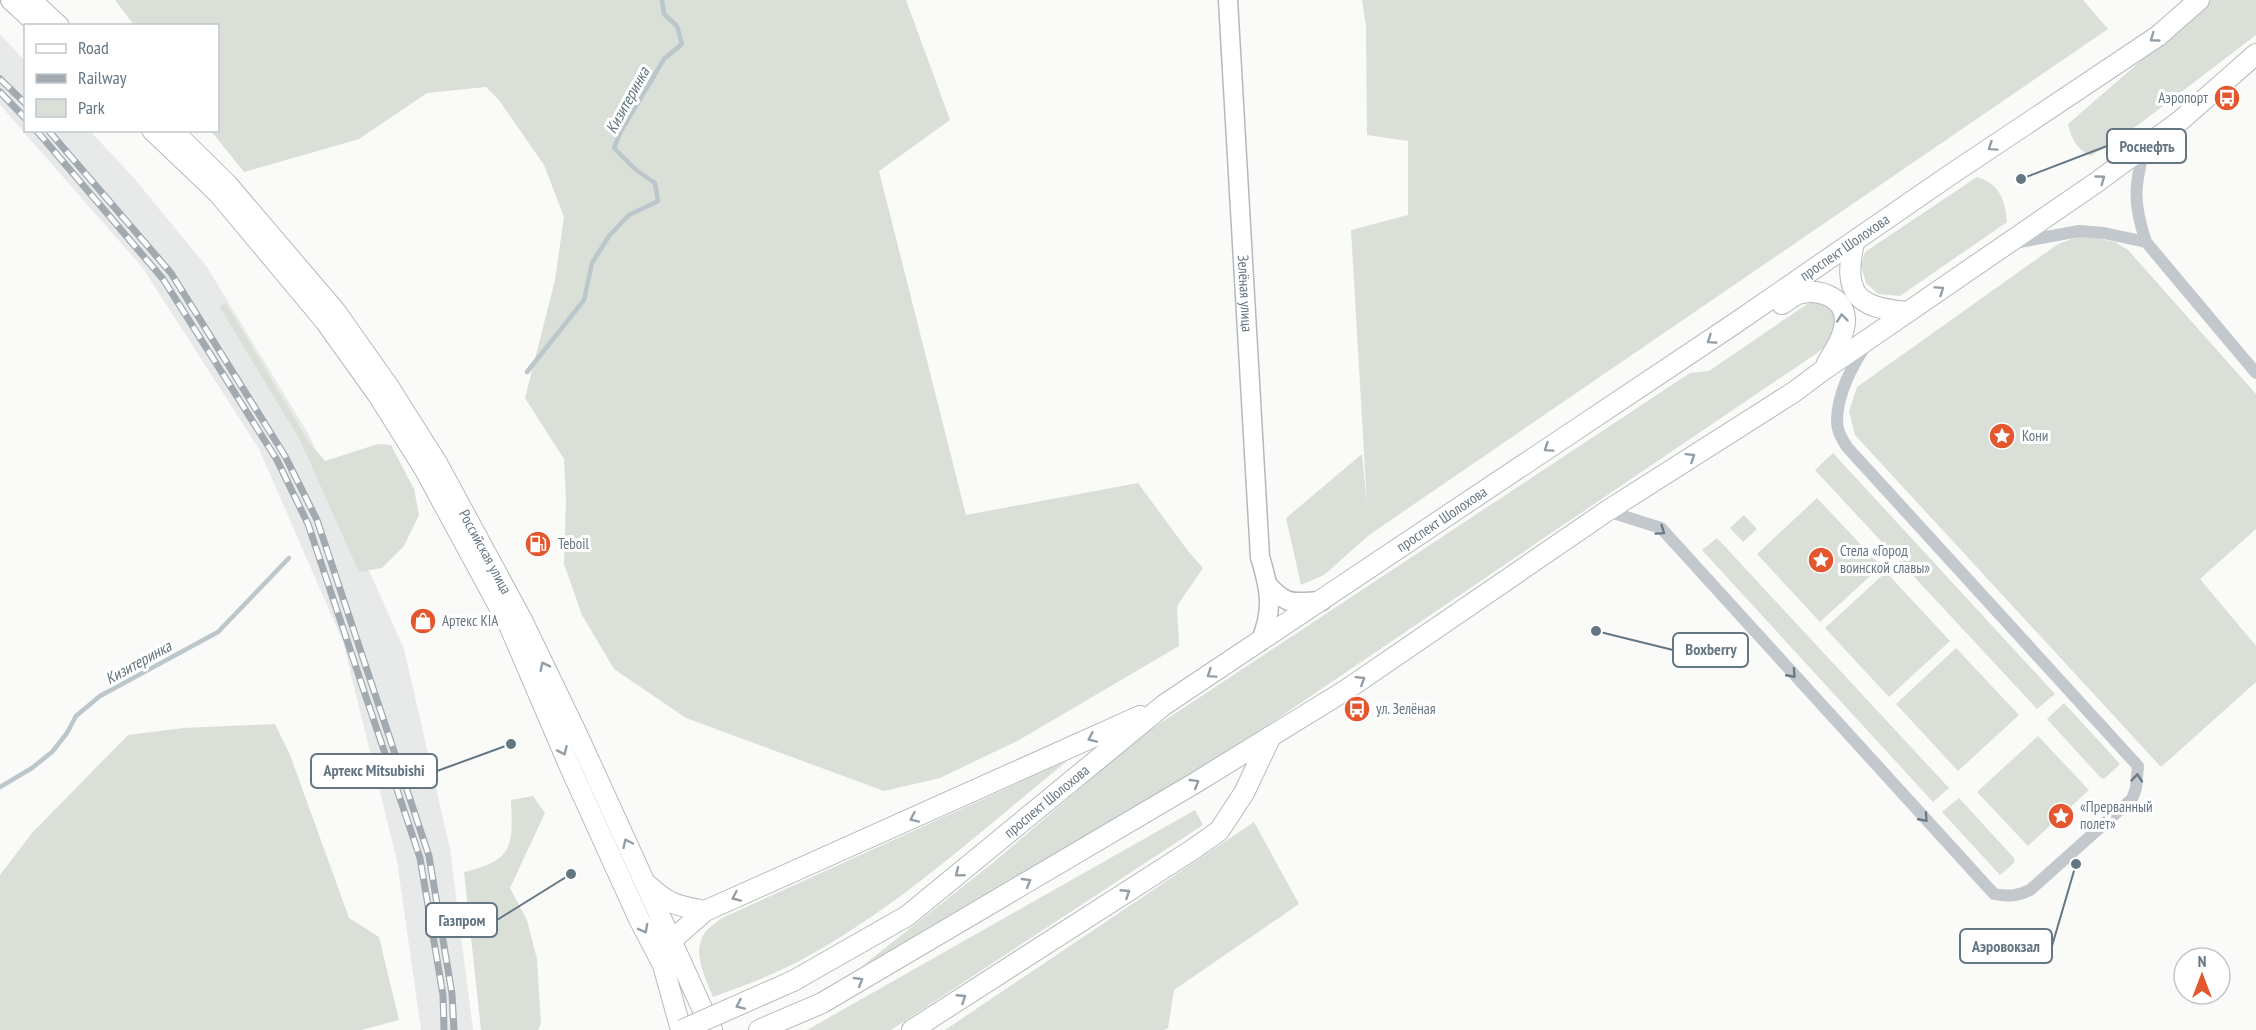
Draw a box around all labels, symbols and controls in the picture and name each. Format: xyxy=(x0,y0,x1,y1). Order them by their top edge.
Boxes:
legend xyxy=(24,24,219,132)
one-way arrow xyxy=(2150,31,2161,42)
text: Road xyxy=(78,36,109,59)
water label: Кизитеринка xyxy=(601,62,654,137)
text: Railway xyxy=(78,66,127,89)
bus stop icon: Аэропорт xyxy=(2212,83,2242,113)
place label: Аэропорт xyxy=(2158,88,2208,107)
text: Park xyxy=(78,96,105,119)
callout: Роснефть xyxy=(2107,129,2186,163)
text: Роснефть xyxy=(2119,136,2175,156)
one-way arrow xyxy=(1988,139,1999,150)
one-way arrow xyxy=(2094,175,2105,186)
street label: проспект Шолохова xyxy=(1796,210,1893,285)
street label: Зелёная улица xyxy=(1234,254,1257,333)
one-way arrow xyxy=(1934,286,1945,297)
one-way arrow xyxy=(1836,313,1849,323)
one-way arrow xyxy=(1706,333,1717,344)
place icon: Кони xyxy=(1987,421,2017,451)
place label: Кони xyxy=(2022,426,2048,445)
one-way arrow xyxy=(1544,441,1555,452)
one-way arrow xyxy=(1685,453,1696,464)
street label: проспект Шолохова xyxy=(1393,482,1490,556)
street label: Российская улица xyxy=(455,506,516,597)
one-way arrow xyxy=(1654,524,1665,535)
fuel station icon: Teboil xyxy=(523,529,553,559)
place label: Teboil xyxy=(558,534,590,553)
place label: Стела «Город воинской славы» xyxy=(1840,541,1930,577)
place icon: Стела «Город воинской славы» xyxy=(1806,545,1836,575)
shop icon: Артекс KIA xyxy=(408,606,438,636)
place label: Артекс KIA xyxy=(442,611,499,630)
callout: Boxberry xyxy=(1673,633,1748,667)
water label: Кизитеринка xyxy=(101,635,176,688)
text: Boxberry xyxy=(1685,639,1737,659)
one-way arrow xyxy=(540,662,552,673)
one-way arrow xyxy=(1207,667,1218,678)
one-way arrow xyxy=(1785,667,1796,678)
one-way arrow xyxy=(1354,676,1365,687)
bus stop icon: ул. Зелёная xyxy=(1342,694,1372,724)
place label: ул. Зелёная xyxy=(1376,699,1436,718)
one-way arrow xyxy=(1087,731,1098,743)
one-way arrow xyxy=(556,745,568,756)
callout: Артекс Mitsubishi xyxy=(311,754,437,788)
text: Артекс Mitsubishi xyxy=(322,760,425,780)
street label: проспект Шолохова xyxy=(1000,760,1093,841)
one-way arrow xyxy=(2130,773,2143,782)
one-way arrow xyxy=(1189,779,1199,791)
place label: «Пpepвaнный пoлeт» xyxy=(2080,797,2153,833)
place icon: «Пpepвaнный пoлeт» xyxy=(2046,801,2076,831)
one-way arrow xyxy=(909,810,920,822)
one-way arrow xyxy=(1917,811,1928,822)
one-way arrow xyxy=(623,838,635,849)
one-way arrow xyxy=(955,866,966,877)
one-way arrow xyxy=(1021,878,1031,889)
one-way arrow xyxy=(1119,889,1130,900)
one-way arrow xyxy=(731,890,742,902)
callout: Газпром xyxy=(426,903,497,937)
text: Газпром xyxy=(439,910,486,930)
one-way arrow xyxy=(637,923,648,933)
callout: Аэровокзал xyxy=(1960,929,2052,963)
text: Аэровокзал xyxy=(1971,936,2040,956)
north arrow xyxy=(2172,946,2232,1006)
text: N xyxy=(2198,951,2206,971)
one-way arrow xyxy=(853,976,863,988)
one-way arrow xyxy=(955,995,966,1006)
one-way arrow xyxy=(735,998,746,1010)

